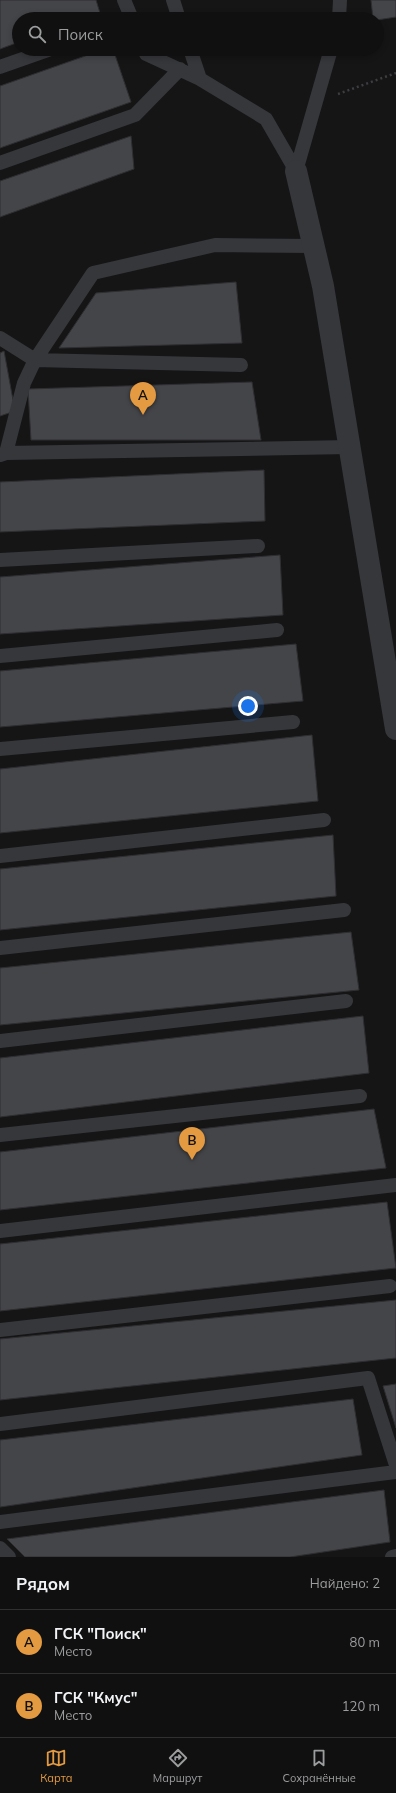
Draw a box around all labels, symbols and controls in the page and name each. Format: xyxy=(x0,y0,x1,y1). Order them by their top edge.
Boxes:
search box xyxy=(12,12,384,56)
icon: search xyxy=(26,23,48,45)
text: Поиск xyxy=(58,25,103,44)
pin: A xyxy=(130,382,156,415)
your location xyxy=(238,696,258,716)
pin: B xyxy=(179,1127,205,1160)
text: Рядом xyxy=(16,1573,70,1594)
text: Найдено: 2 xyxy=(310,1575,380,1591)
text: ГСК "Поиск" xyxy=(54,1624,147,1643)
text: A xyxy=(24,1634,34,1650)
text: 80 m xyxy=(350,1634,380,1650)
text: Место xyxy=(54,1643,92,1659)
text: ГСК "Кмус" xyxy=(54,1688,137,1707)
text: B xyxy=(25,1698,33,1714)
text: 120 m xyxy=(342,1698,380,1714)
text: Место xyxy=(54,1707,92,1723)
tab: Карта xyxy=(40,1747,73,1785)
tab: Маршрут xyxy=(153,1747,202,1785)
tab: Сохранённые xyxy=(283,1747,356,1785)

